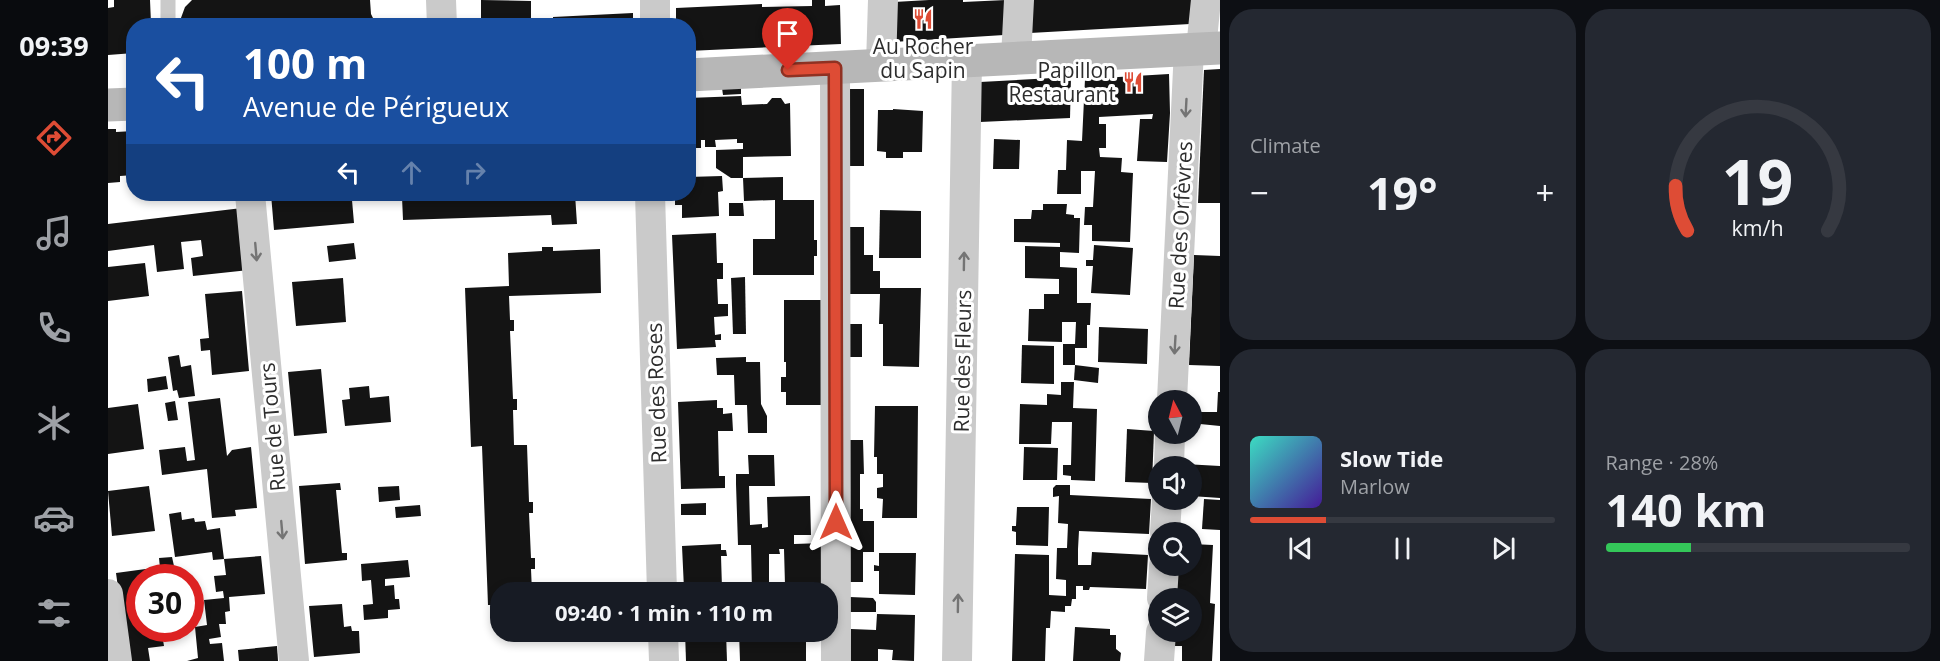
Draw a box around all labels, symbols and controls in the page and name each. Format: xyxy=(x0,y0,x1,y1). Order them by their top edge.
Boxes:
restaurant icon: Au Rocher du Sapin xyxy=(911,7,935,31)
pin xyxy=(762,8,813,70)
icon: arrive xyxy=(771,17,804,50)
text: 09:39 xyxy=(19,27,89,64)
place label: Au Rocher du Sapin xyxy=(873,32,974,84)
text: 100 m xyxy=(243,34,367,91)
icon: left xyxy=(144,42,222,120)
place label: Papillon Restaurant xyxy=(1009,56,1116,108)
restaurant icon: Papillon Restaurant xyxy=(1121,70,1145,94)
text: Avenue de Périgueux xyxy=(243,88,509,125)
one-way arrow xyxy=(1180,97,1191,117)
icon: directions xyxy=(33,117,75,159)
text: Climate xyxy=(1250,132,1321,159)
text: 19 xyxy=(1722,138,1793,223)
street label: Rue des Orfèvres xyxy=(1162,140,1198,310)
icon: left xyxy=(332,156,365,189)
icon: ahead xyxy=(395,156,428,189)
icon: right xyxy=(458,156,491,189)
text: 19° xyxy=(1367,162,1438,223)
text: − xyxy=(1250,170,1269,215)
text: + xyxy=(1536,170,1554,215)
icon: music xyxy=(33,212,75,254)
text: km/h xyxy=(1732,214,1784,243)
one-way arrow xyxy=(251,241,262,261)
one-way arrow xyxy=(958,251,970,271)
street label: Rue des Fleurs xyxy=(947,289,977,433)
icon: phone xyxy=(33,307,75,349)
street label: Rue des Roses xyxy=(640,322,672,464)
one-way arrow xyxy=(1169,334,1180,354)
street label: Rue de Tours xyxy=(252,362,292,492)
north arrow xyxy=(1148,390,1202,444)
map controls xyxy=(1148,390,1202,642)
icon: climate xyxy=(33,402,75,444)
text: Slow Tide xyxy=(1340,443,1443,473)
text: Range · 28% xyxy=(1606,449,1718,476)
button: sound xyxy=(1148,456,1202,510)
text: Marlow xyxy=(1340,473,1410,500)
text: 140 km xyxy=(1606,479,1766,540)
position arrow xyxy=(804,490,868,554)
icon: car xyxy=(33,497,75,539)
one-way arrow xyxy=(277,519,288,539)
button: search xyxy=(1148,522,1202,576)
icon: previous xyxy=(1284,532,1317,565)
icon: pause xyxy=(1386,532,1419,565)
icon: next xyxy=(1487,532,1520,565)
speed limit sign: 30 xyxy=(126,564,204,642)
button: layers xyxy=(1148,588,1202,642)
icon: filters xyxy=(33,592,75,634)
one-way arrow xyxy=(953,593,964,613)
text: 09:40 · 1 min · 110 m xyxy=(555,597,773,627)

